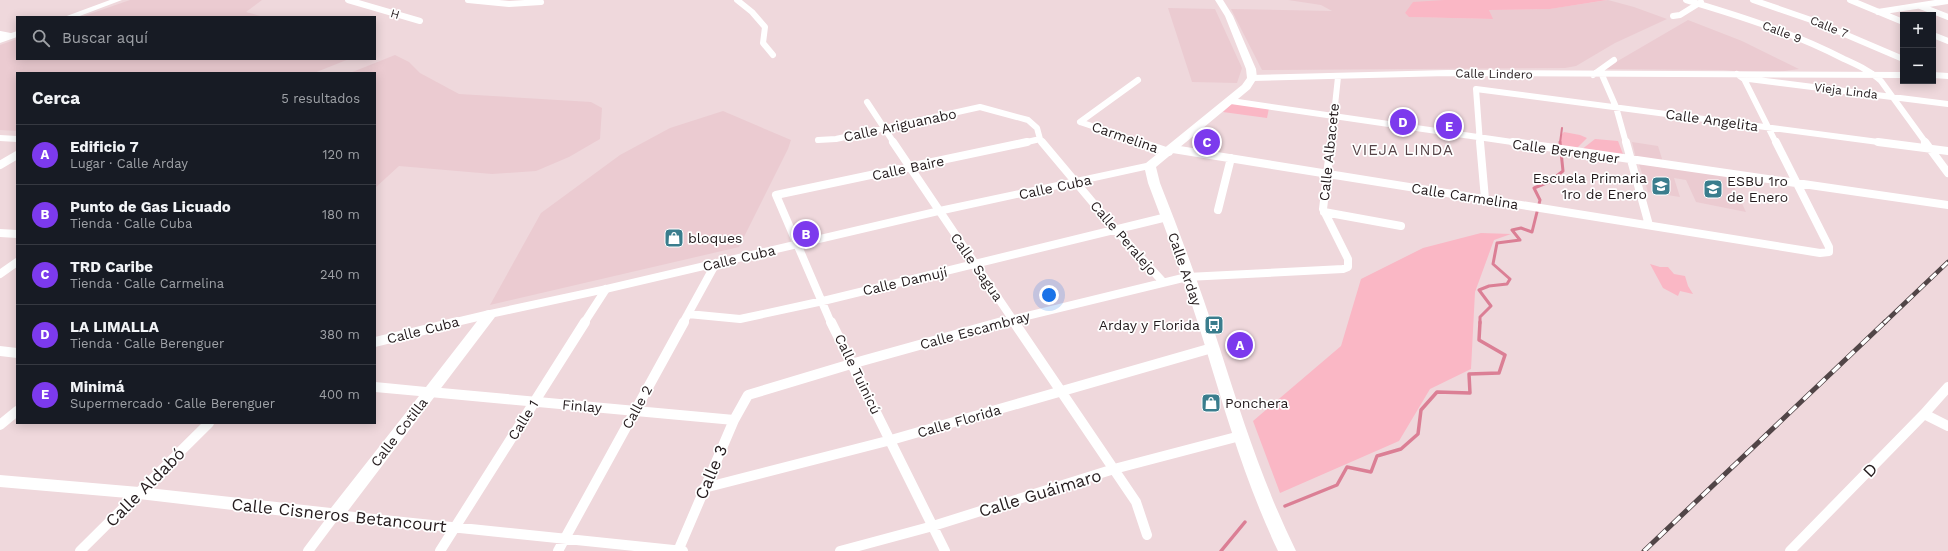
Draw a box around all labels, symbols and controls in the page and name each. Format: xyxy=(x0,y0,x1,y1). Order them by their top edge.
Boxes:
street label: H xyxy=(389,6,401,22)
map controls xyxy=(1900,12,1936,84)
button: + xyxy=(1900,12,1936,48)
street label: Calle 7 xyxy=(1808,13,1850,41)
search box xyxy=(16,16,376,60)
street label: Calle 9 xyxy=(1760,18,1804,46)
icon: search xyxy=(30,27,52,49)
text: Buscar aquí xyxy=(62,29,148,47)
button: − xyxy=(1900,48,1936,84)
street label: Calle Lindero xyxy=(1455,66,1533,82)
street label: Vieja Linda xyxy=(1813,80,1879,102)
text: Cerca xyxy=(32,88,80,108)
text: 5 resultados xyxy=(281,91,360,106)
street label: Calle Albacete xyxy=(1316,102,1342,202)
street label: Calle Ariguanabo xyxy=(842,105,958,145)
street label: Calle Angelita xyxy=(1665,106,1760,134)
pin: D xyxy=(1390,107,1416,137)
pin: E xyxy=(1436,111,1462,141)
street label: Carmelina xyxy=(1090,118,1160,156)
pin: C xyxy=(1194,127,1220,157)
street label: Calle Berenguer xyxy=(1511,136,1621,166)
text: Edificio 7 xyxy=(70,138,139,156)
district label: VIEJA LINDA xyxy=(1352,141,1454,159)
text: A xyxy=(41,147,49,162)
text: 120 m xyxy=(322,147,360,162)
street label: Calle Baire xyxy=(870,153,946,183)
text: Lugar · Calle Arday xyxy=(70,156,188,171)
place label: Escuela Primaria 1ro de Enero xyxy=(1533,170,1647,202)
street label: Calle Cuba xyxy=(1017,171,1093,203)
place label: ESBU 1ro de Enero xyxy=(1727,173,1788,205)
school or university icon: Escuela Primaria 1ro de Enero xyxy=(1650,175,1672,197)
school or university icon: ESBU 1ro de Enero xyxy=(1702,178,1724,200)
street label: Calle Carmelina xyxy=(1410,180,1520,212)
text: Punto de Gas Licuado xyxy=(70,198,231,216)
street label: Calle Peralejo xyxy=(1087,198,1161,278)
text: B xyxy=(41,207,49,222)
text: 180 m xyxy=(322,207,360,222)
text: Tienda · Calle Cuba xyxy=(70,216,192,231)
pin: B xyxy=(793,219,819,249)
shop icon: bloques xyxy=(663,227,685,249)
place label: bloques xyxy=(688,230,742,246)
street label: Calle Sagua xyxy=(948,230,1006,304)
street label: Calle Arday xyxy=(1165,230,1205,309)
street label: Calle Cuba xyxy=(701,242,777,274)
text: TRD Caribe xyxy=(70,258,153,276)
street label: Calle Damují xyxy=(861,263,949,299)
text: C xyxy=(41,267,49,282)
text: 240 m xyxy=(320,267,360,282)
text: Tienda · Calle Carmelina xyxy=(70,276,224,291)
your location xyxy=(1039,285,1059,305)
street label: Calle Escambray xyxy=(918,307,1033,352)
street label: Calle Cuba xyxy=(385,313,461,347)
bus stop icon: Arday y Florida xyxy=(1203,314,1225,336)
place label: Arday y Florida xyxy=(1099,317,1200,333)
text: LA LIMALLA xyxy=(70,318,159,336)
text: D xyxy=(40,327,50,342)
text: 380 m xyxy=(320,327,360,342)
pin: A xyxy=(1227,330,1253,360)
street label: Calle Tuinicú xyxy=(832,331,884,417)
text: Tienda · Calle Berenguer xyxy=(70,336,224,351)
text: Minimá xyxy=(70,378,124,396)
street label: Calle 2 xyxy=(619,383,655,431)
text: E xyxy=(41,387,49,402)
text: 400 m xyxy=(319,387,360,402)
shop icon: Ponchera xyxy=(1200,392,1222,414)
street label: Calle Cotilla xyxy=(367,394,431,470)
place label: Ponchera xyxy=(1225,395,1289,411)
text: Supermercado · Calle Berenguer xyxy=(70,396,275,411)
street label: Finlay xyxy=(561,396,603,416)
street label: Calle 1 xyxy=(505,397,541,443)
street label: Calle Florida xyxy=(915,401,1003,441)
street label: Calle 3 xyxy=(691,442,731,502)
street label: Calle Aldabó xyxy=(101,443,189,531)
street label: D xyxy=(1859,459,1881,481)
street label: Calle Guáimaro xyxy=(976,465,1104,521)
street label: Calle Cisneros Betancourt xyxy=(231,494,447,536)

